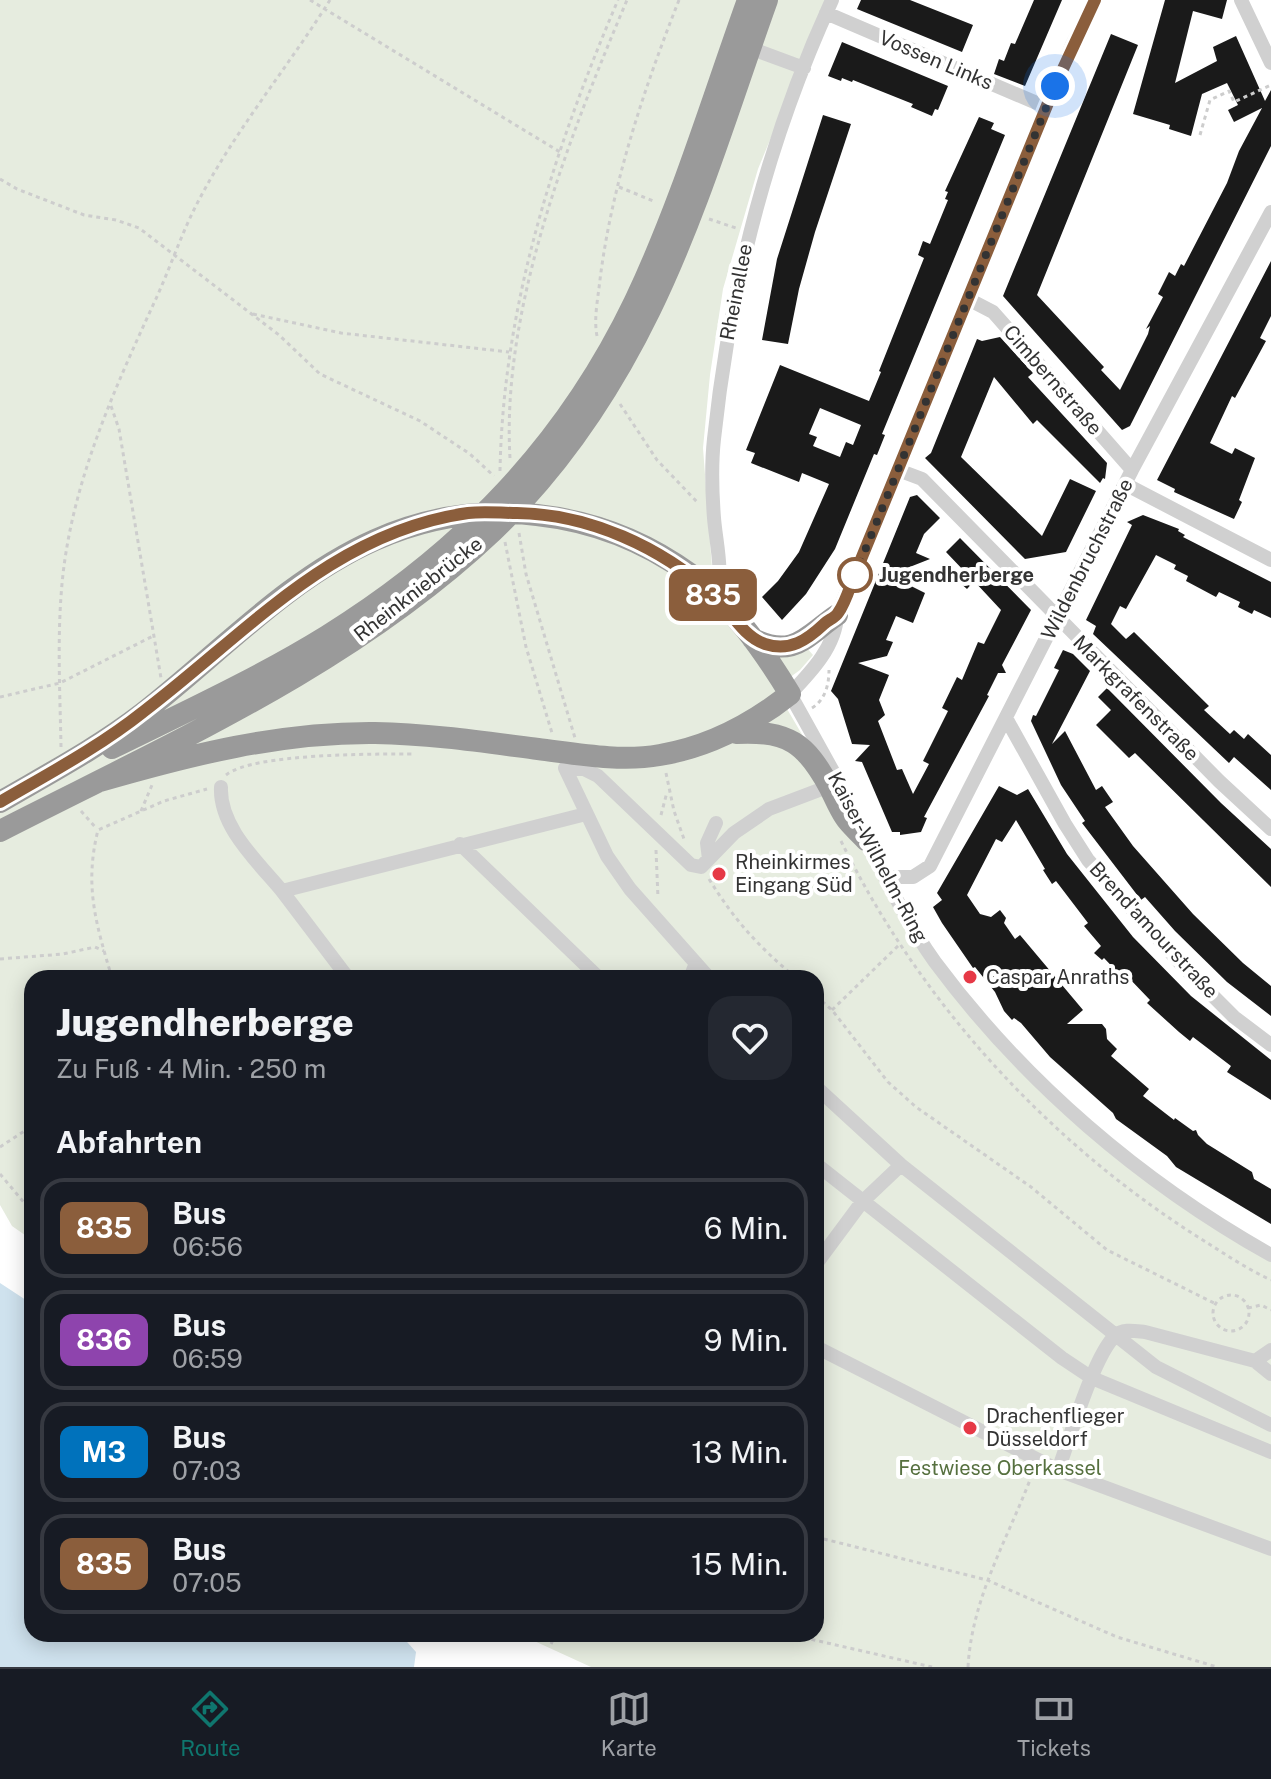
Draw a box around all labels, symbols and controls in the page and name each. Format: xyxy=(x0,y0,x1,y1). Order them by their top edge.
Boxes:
street label: Vossen Links xyxy=(876,25,996,95)
your location xyxy=(1035,66,1075,106)
street label: Rheinallee xyxy=(715,242,757,342)
street label: Cimbernstraße xyxy=(999,320,1107,440)
street label: Wildenbruchstraße xyxy=(1036,475,1138,643)
street label: Rheinkniebrücke xyxy=(349,531,487,647)
marker: Jugendherberge xyxy=(838,558,872,592)
place label: Jugendherberge xyxy=(879,563,1034,587)
line badge: 835 xyxy=(667,569,759,621)
text: 835 xyxy=(685,578,741,611)
street label: Markgrafenstraße xyxy=(1068,630,1204,766)
street label: Kaiser-Wilhelm-Ring xyxy=(823,767,933,947)
place label: Rheinkirmes Eingang Süd xyxy=(735,850,853,897)
street label: Brend'amourstraße xyxy=(1085,857,1223,1003)
marker: Rheinkirmes Eingang Süd xyxy=(710,865,728,883)
place label: Caspar Anraths xyxy=(986,965,1129,989)
marker: Caspar Anraths xyxy=(961,968,979,986)
button: heart xyxy=(708,996,792,1080)
text: Jugendherberge xyxy=(56,1000,354,1045)
text: Zu Fuß · 4 Min. · 250 m xyxy=(56,1053,326,1084)
text: Abfahrten xyxy=(56,1124,202,1160)
text: Bus xyxy=(172,1195,226,1231)
text: 6 Min. xyxy=(704,1210,788,1246)
text: 835 xyxy=(76,1211,132,1244)
text: 06:56 xyxy=(172,1231,243,1262)
text: Bus xyxy=(172,1307,226,1343)
text: 9 Min. xyxy=(704,1322,788,1358)
text: 836 xyxy=(76,1323,132,1356)
text: 06:59 xyxy=(172,1343,243,1374)
place label: Drachenflieger Düsseldorf xyxy=(986,1404,1125,1451)
text: Bus xyxy=(172,1419,226,1455)
marker: Drachenflieger Düsseldorf xyxy=(961,1419,979,1437)
text: 13 Min. xyxy=(691,1434,788,1470)
text: M3 xyxy=(82,1435,126,1468)
text: 07:03 xyxy=(172,1455,241,1486)
park label: Festwiese Oberkassel xyxy=(898,1456,1102,1480)
text: Bus xyxy=(172,1531,226,1567)
text: 15 Min. xyxy=(691,1546,788,1582)
text: 835 xyxy=(76,1547,132,1580)
text: 07:05 xyxy=(172,1567,242,1598)
tab: Route xyxy=(180,1687,241,1761)
tab: Karte xyxy=(601,1687,657,1761)
tab: Tickets xyxy=(1017,1687,1091,1761)

